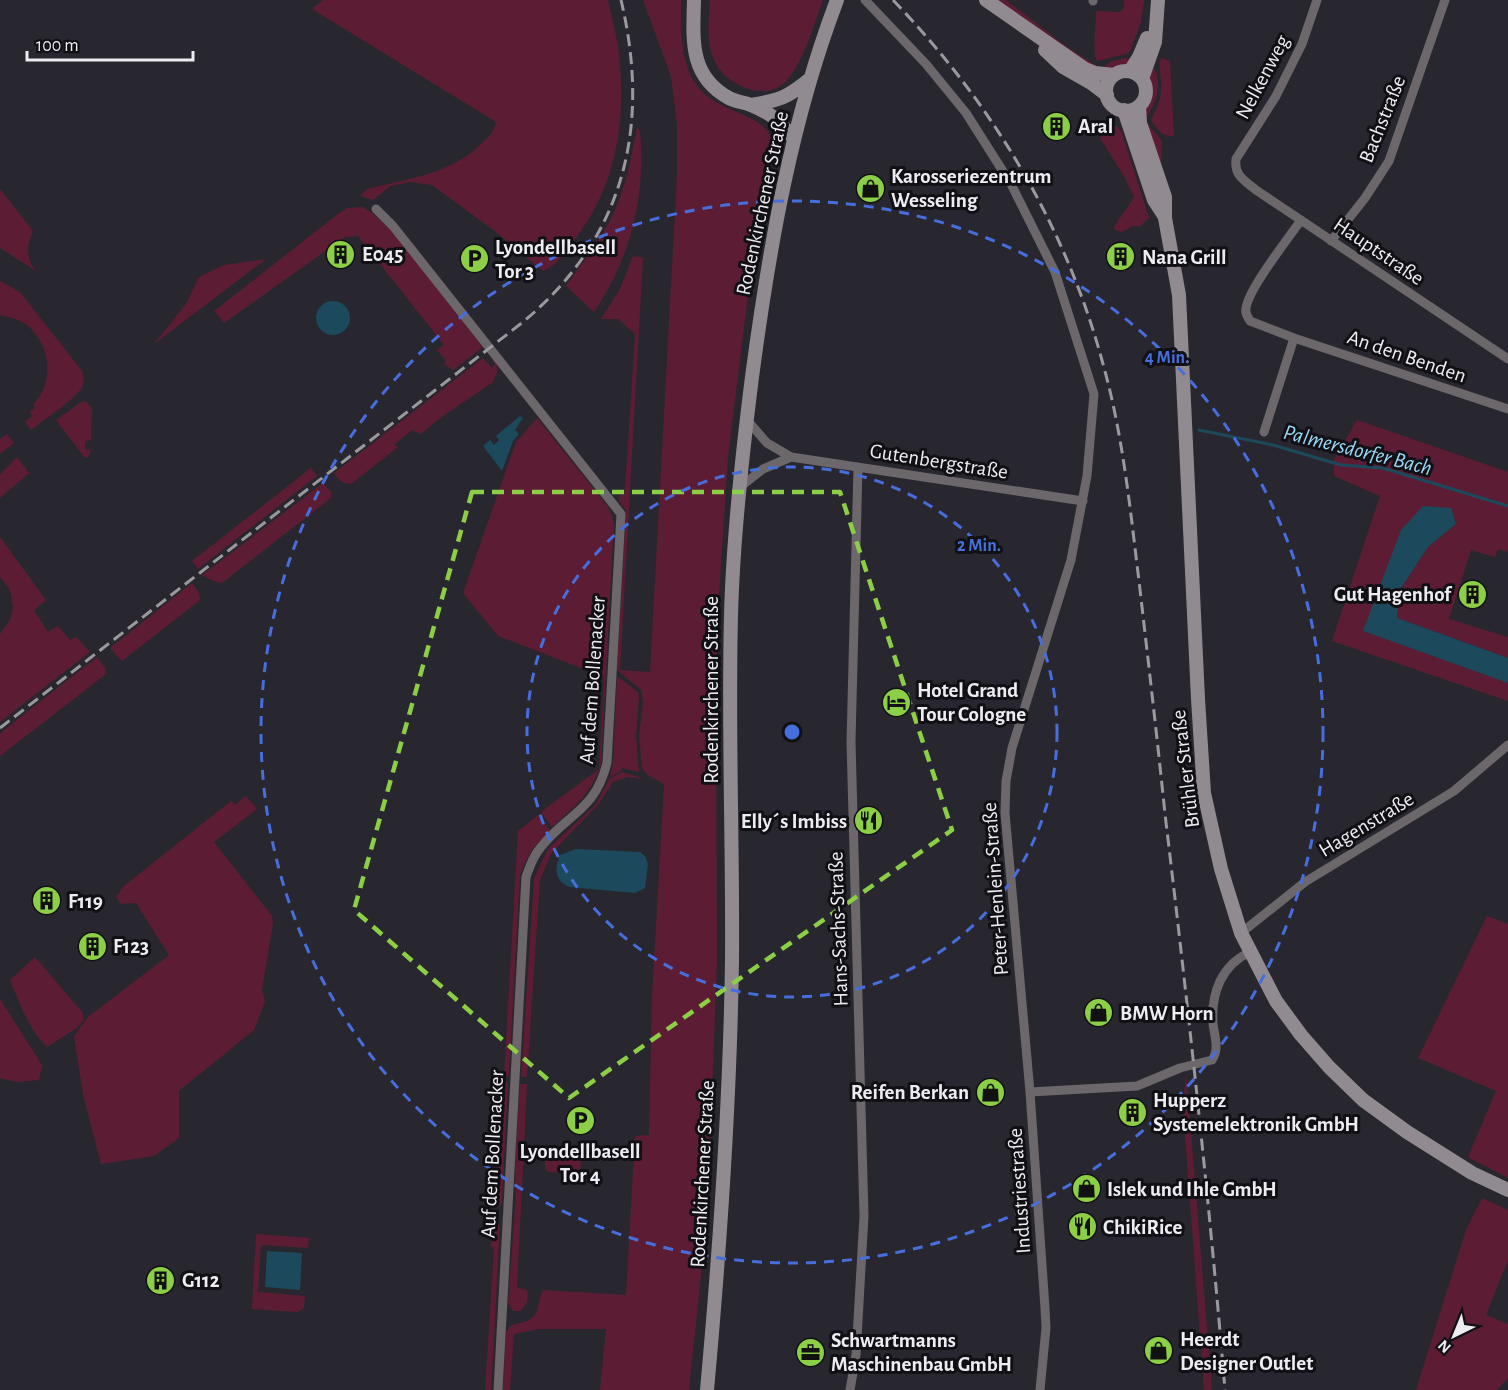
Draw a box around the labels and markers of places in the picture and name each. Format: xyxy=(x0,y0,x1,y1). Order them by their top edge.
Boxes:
building icon: Aral xyxy=(1041,110,1073,142)
place label: Aral xyxy=(1078,116,1113,137)
place label: Karosseriezentrum Wesseling xyxy=(891,166,1052,211)
shop icon: Karosseriezentrum Wesseling xyxy=(854,172,886,204)
place label: Lyondellbasell Tor 3 xyxy=(495,237,616,282)
building icon: E045 xyxy=(325,238,357,270)
building icon: Nana Grill xyxy=(1105,241,1137,273)
parking icon: Lyondellbasell Tor 3 xyxy=(458,243,490,275)
place label: E045 xyxy=(362,244,403,265)
place label: Nana Grill xyxy=(1142,247,1227,268)
building icon: Gut Hagenhof xyxy=(1456,578,1488,610)
place label: Gut Hagenhof xyxy=(1334,584,1453,605)
place label: Hotel Grand Tour Cologne xyxy=(917,680,1026,725)
hotel icon: Hotel Grand Tour Cologne xyxy=(880,686,912,718)
centre of rings xyxy=(782,722,802,742)
restaurant icon: Elly´s Imbiss xyxy=(852,805,884,837)
place label: Elly´s Imbiss xyxy=(741,811,847,832)
building icon: F119 xyxy=(31,885,63,917)
place label: F119 xyxy=(68,891,103,912)
building icon: F123 xyxy=(76,930,108,962)
place label: F123 xyxy=(113,936,149,957)
shop icon: BMW Horn xyxy=(1083,997,1115,1029)
place label: BMW Horn xyxy=(1120,1003,1214,1024)
shop icon: Reifen Berkan xyxy=(974,1076,1006,1108)
place label: Reifen Berkan xyxy=(851,1082,969,1103)
place label: Hupperz Systemelektronik GmbH xyxy=(1153,1090,1359,1135)
building icon: Hupperz Systemelektronik GmbH xyxy=(1116,1096,1148,1128)
parking icon: Lyondellbasell Tor 4 xyxy=(564,1104,596,1136)
place label: Lyondellbasell Tor 4 xyxy=(520,1141,640,1186)
shop icon: Islek und Ihle GmbH xyxy=(1070,1173,1102,1205)
place label: Islek und Ihle GmbH xyxy=(1107,1179,1277,1200)
restaurant icon: ChikiRice xyxy=(1066,1211,1098,1243)
place label: ChikiRice xyxy=(1103,1217,1182,1238)
building icon: G112 xyxy=(145,1264,177,1296)
place label: G112 xyxy=(182,1270,220,1291)
place label: Heerdt Designer Outlet xyxy=(1180,1329,1313,1374)
place label: Schwartmanns Maschinenbau GmbH xyxy=(831,1330,1012,1375)
shop icon: Heerdt Designer Outlet xyxy=(1143,1335,1175,1367)
office icon: Schwartmanns Maschinenbau GmbH xyxy=(794,1336,826,1368)

